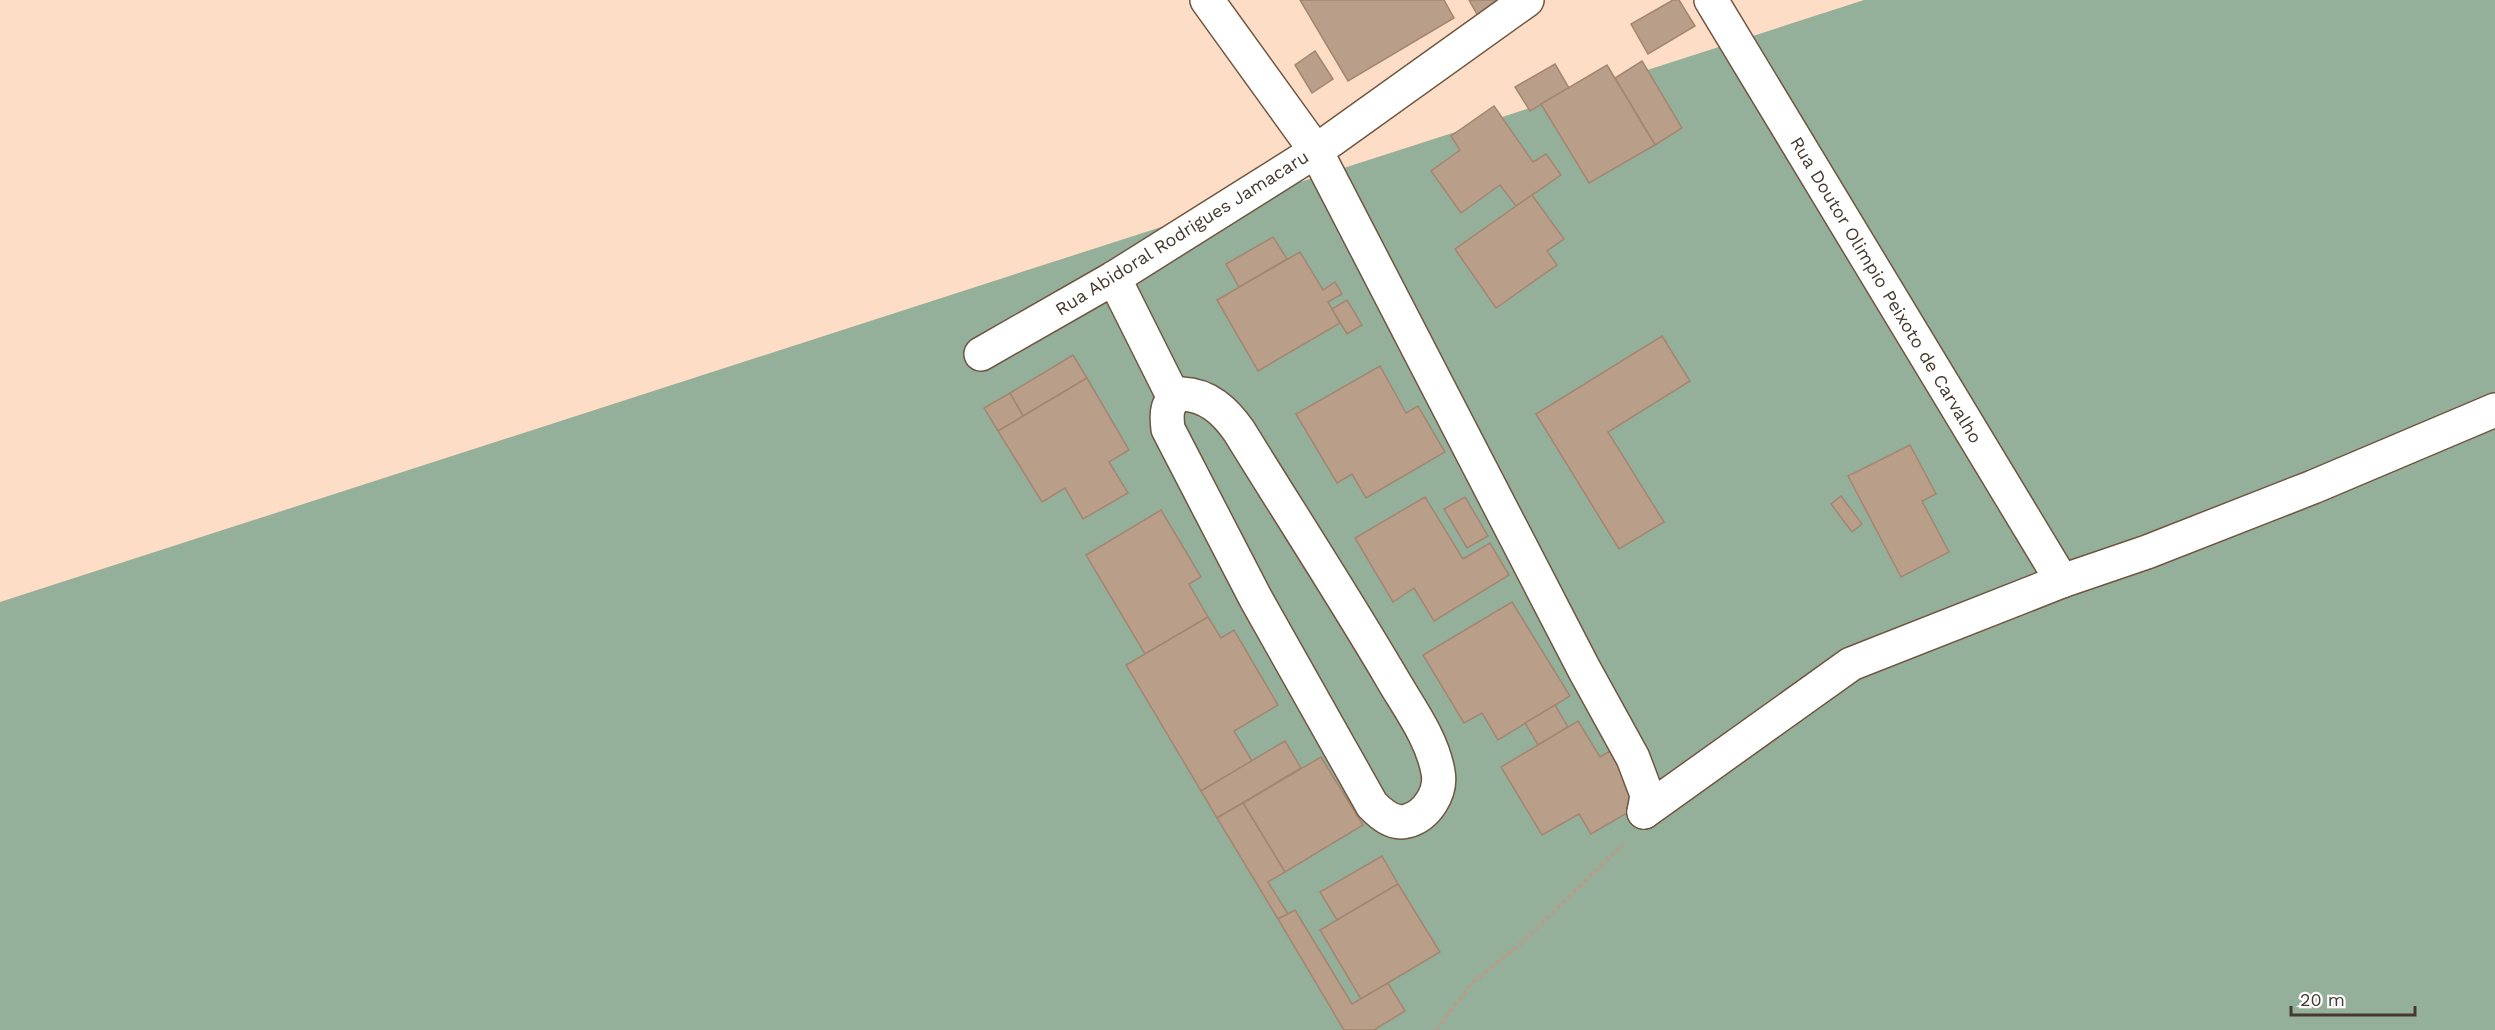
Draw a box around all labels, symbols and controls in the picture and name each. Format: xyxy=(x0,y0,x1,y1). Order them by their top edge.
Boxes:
street label: Rua Doutor Olimpio Peixoto de Carvalho xyxy=(1786,133,1987,447)
street label: Rua Abidoral Rodrigues Jamacaru xyxy=(1051,146,1312,320)
scale bar xyxy=(2291,979,2416,1017)
text: 20 m xyxy=(2300,989,2345,1010)

